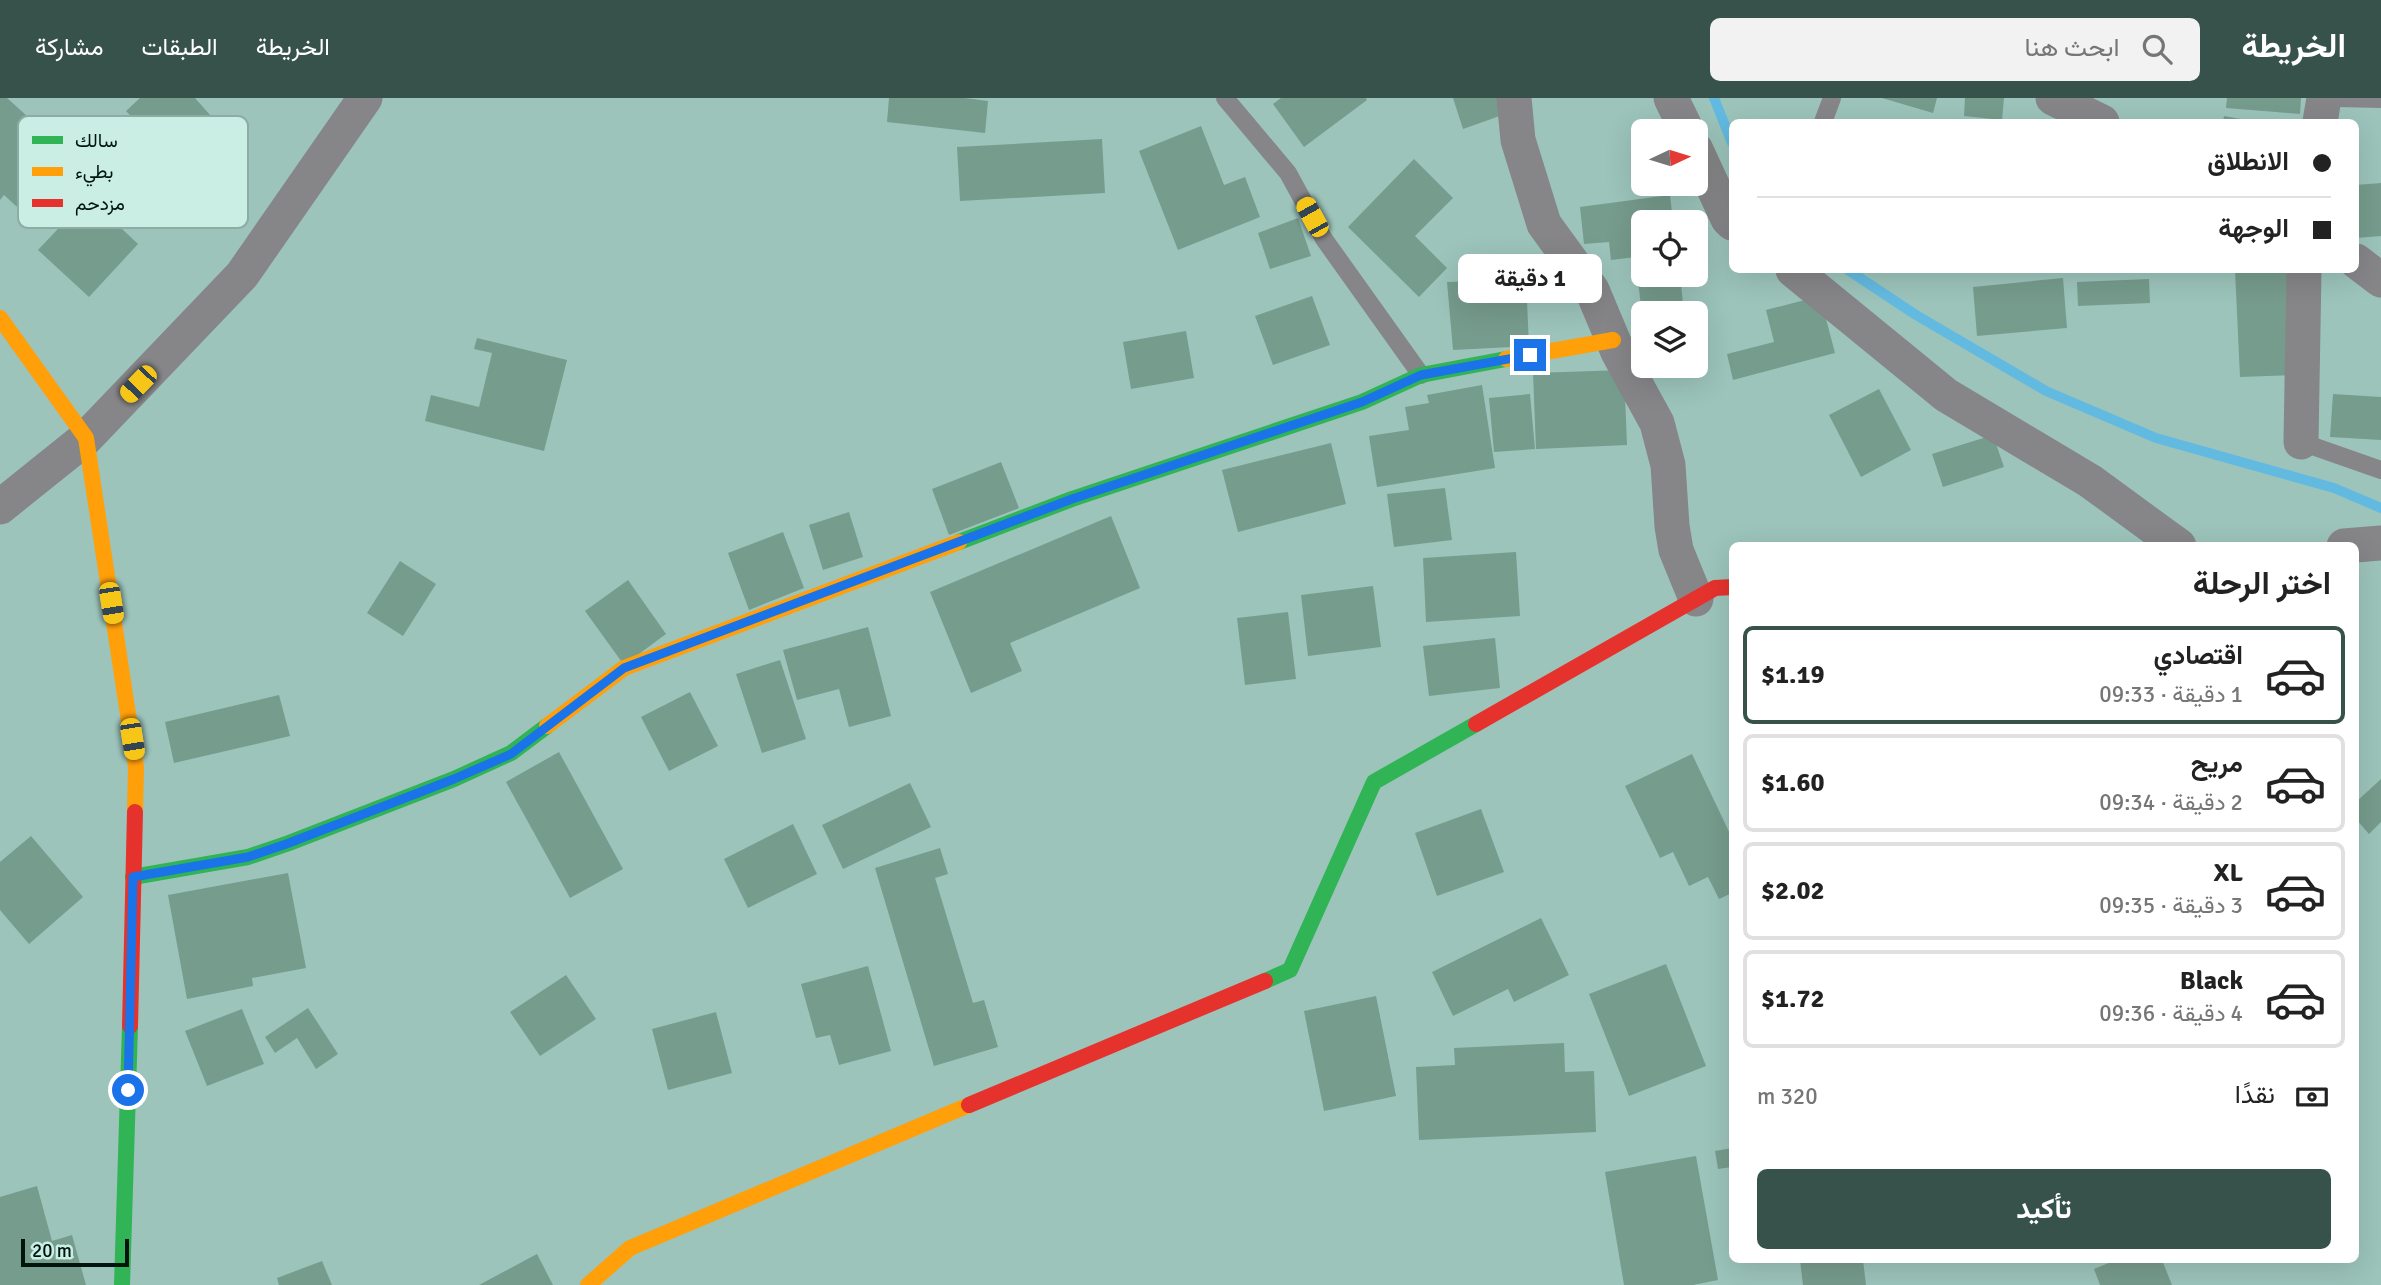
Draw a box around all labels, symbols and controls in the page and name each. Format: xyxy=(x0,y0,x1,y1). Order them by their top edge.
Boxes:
search box xyxy=(1710,18,2200,81)
text: الخريطة xyxy=(2242,26,2346,67)
icon: search xyxy=(2138,30,2176,68)
text: مشاركة xyxy=(35,32,103,62)
text: الطبقات xyxy=(141,32,218,62)
text: الخريطة xyxy=(256,32,330,62)
text: ابحث هنا xyxy=(2025,32,2120,64)
legend xyxy=(18,116,248,228)
north arrow xyxy=(1631,119,1708,196)
map controls xyxy=(1631,119,1708,378)
text: سالك xyxy=(75,129,118,153)
text: الانطلاق xyxy=(2207,146,2289,178)
text: بطيء xyxy=(75,160,113,187)
text: مزدحم xyxy=(75,192,125,216)
car xyxy=(1293,194,1332,240)
button: locate xyxy=(1631,210,1708,287)
text: الوجهة xyxy=(2218,213,2289,245)
callout: 1 دقيقة xyxy=(1458,254,1602,302)
text: 1 دقيقة xyxy=(1494,264,1566,293)
button: layers xyxy=(1631,301,1708,378)
route end xyxy=(1514,339,1546,371)
car xyxy=(116,362,161,406)
text: اختر الرحلة xyxy=(2193,564,2331,603)
car xyxy=(98,581,125,625)
text: اقتصادي xyxy=(2154,640,2243,672)
icon: car xyxy=(2264,644,2327,707)
text: $1.19 xyxy=(1761,659,1825,691)
text: 1 دقيقة · 09:33 xyxy=(2099,680,2243,709)
car xyxy=(119,717,146,761)
text: مريح xyxy=(2191,748,2243,780)
icon: car xyxy=(2264,752,2327,815)
text: $1.60 xyxy=(1761,767,1825,799)
text: 2 دقيقة · 09:34 xyxy=(2099,788,2243,817)
text: XL xyxy=(2213,857,2243,889)
icon: car xyxy=(2264,860,2327,923)
text: $2.02 xyxy=(1761,875,1825,907)
text: 3 دقيقة · 09:35 xyxy=(2099,891,2243,920)
text: Black xyxy=(2180,965,2243,997)
icon: car xyxy=(2264,968,2327,1031)
text: $1.72 xyxy=(1761,983,1825,1015)
text: 4 دقيقة · 09:36 xyxy=(2099,999,2243,1028)
route start xyxy=(112,1074,144,1106)
icon: cash xyxy=(2293,1078,2331,1116)
text: نقدًا xyxy=(2235,1079,2275,1111)
text: 320 m xyxy=(1757,1082,1818,1111)
button: تأكيد xyxy=(1757,1169,2331,1249)
scale bar xyxy=(21,1236,130,1268)
text: 20 m xyxy=(32,1239,72,1263)

